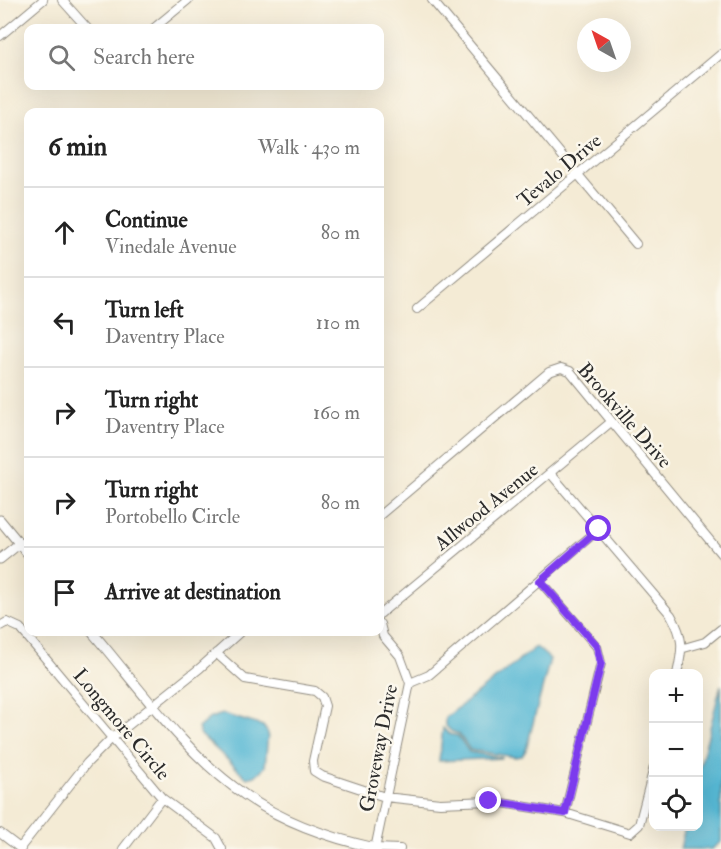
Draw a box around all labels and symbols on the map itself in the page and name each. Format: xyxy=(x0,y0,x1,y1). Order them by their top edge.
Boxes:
north arrow xyxy=(577,18,631,72)
street label: Tevalo Drive xyxy=(512,128,606,213)
street label: Brookville Drive xyxy=(572,357,677,473)
street label: Allwood Avenue xyxy=(429,457,543,556)
route start xyxy=(585,515,611,541)
street label: Longmore Circle xyxy=(68,663,176,785)
street label: Groveway Drive xyxy=(354,682,403,814)
route end xyxy=(475,787,501,813)

